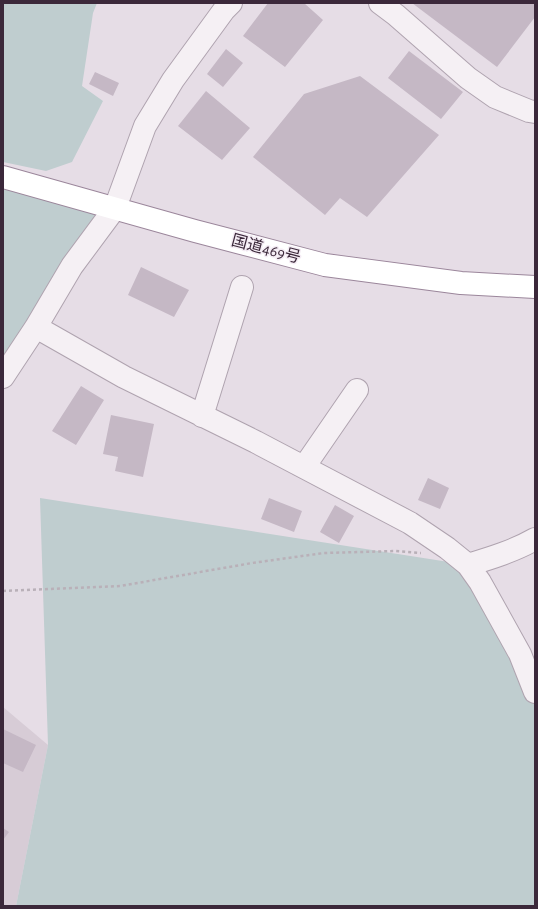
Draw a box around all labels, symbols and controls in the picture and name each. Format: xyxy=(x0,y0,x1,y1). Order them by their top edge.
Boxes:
street label: 国道469号 xyxy=(230,231,302,266)

